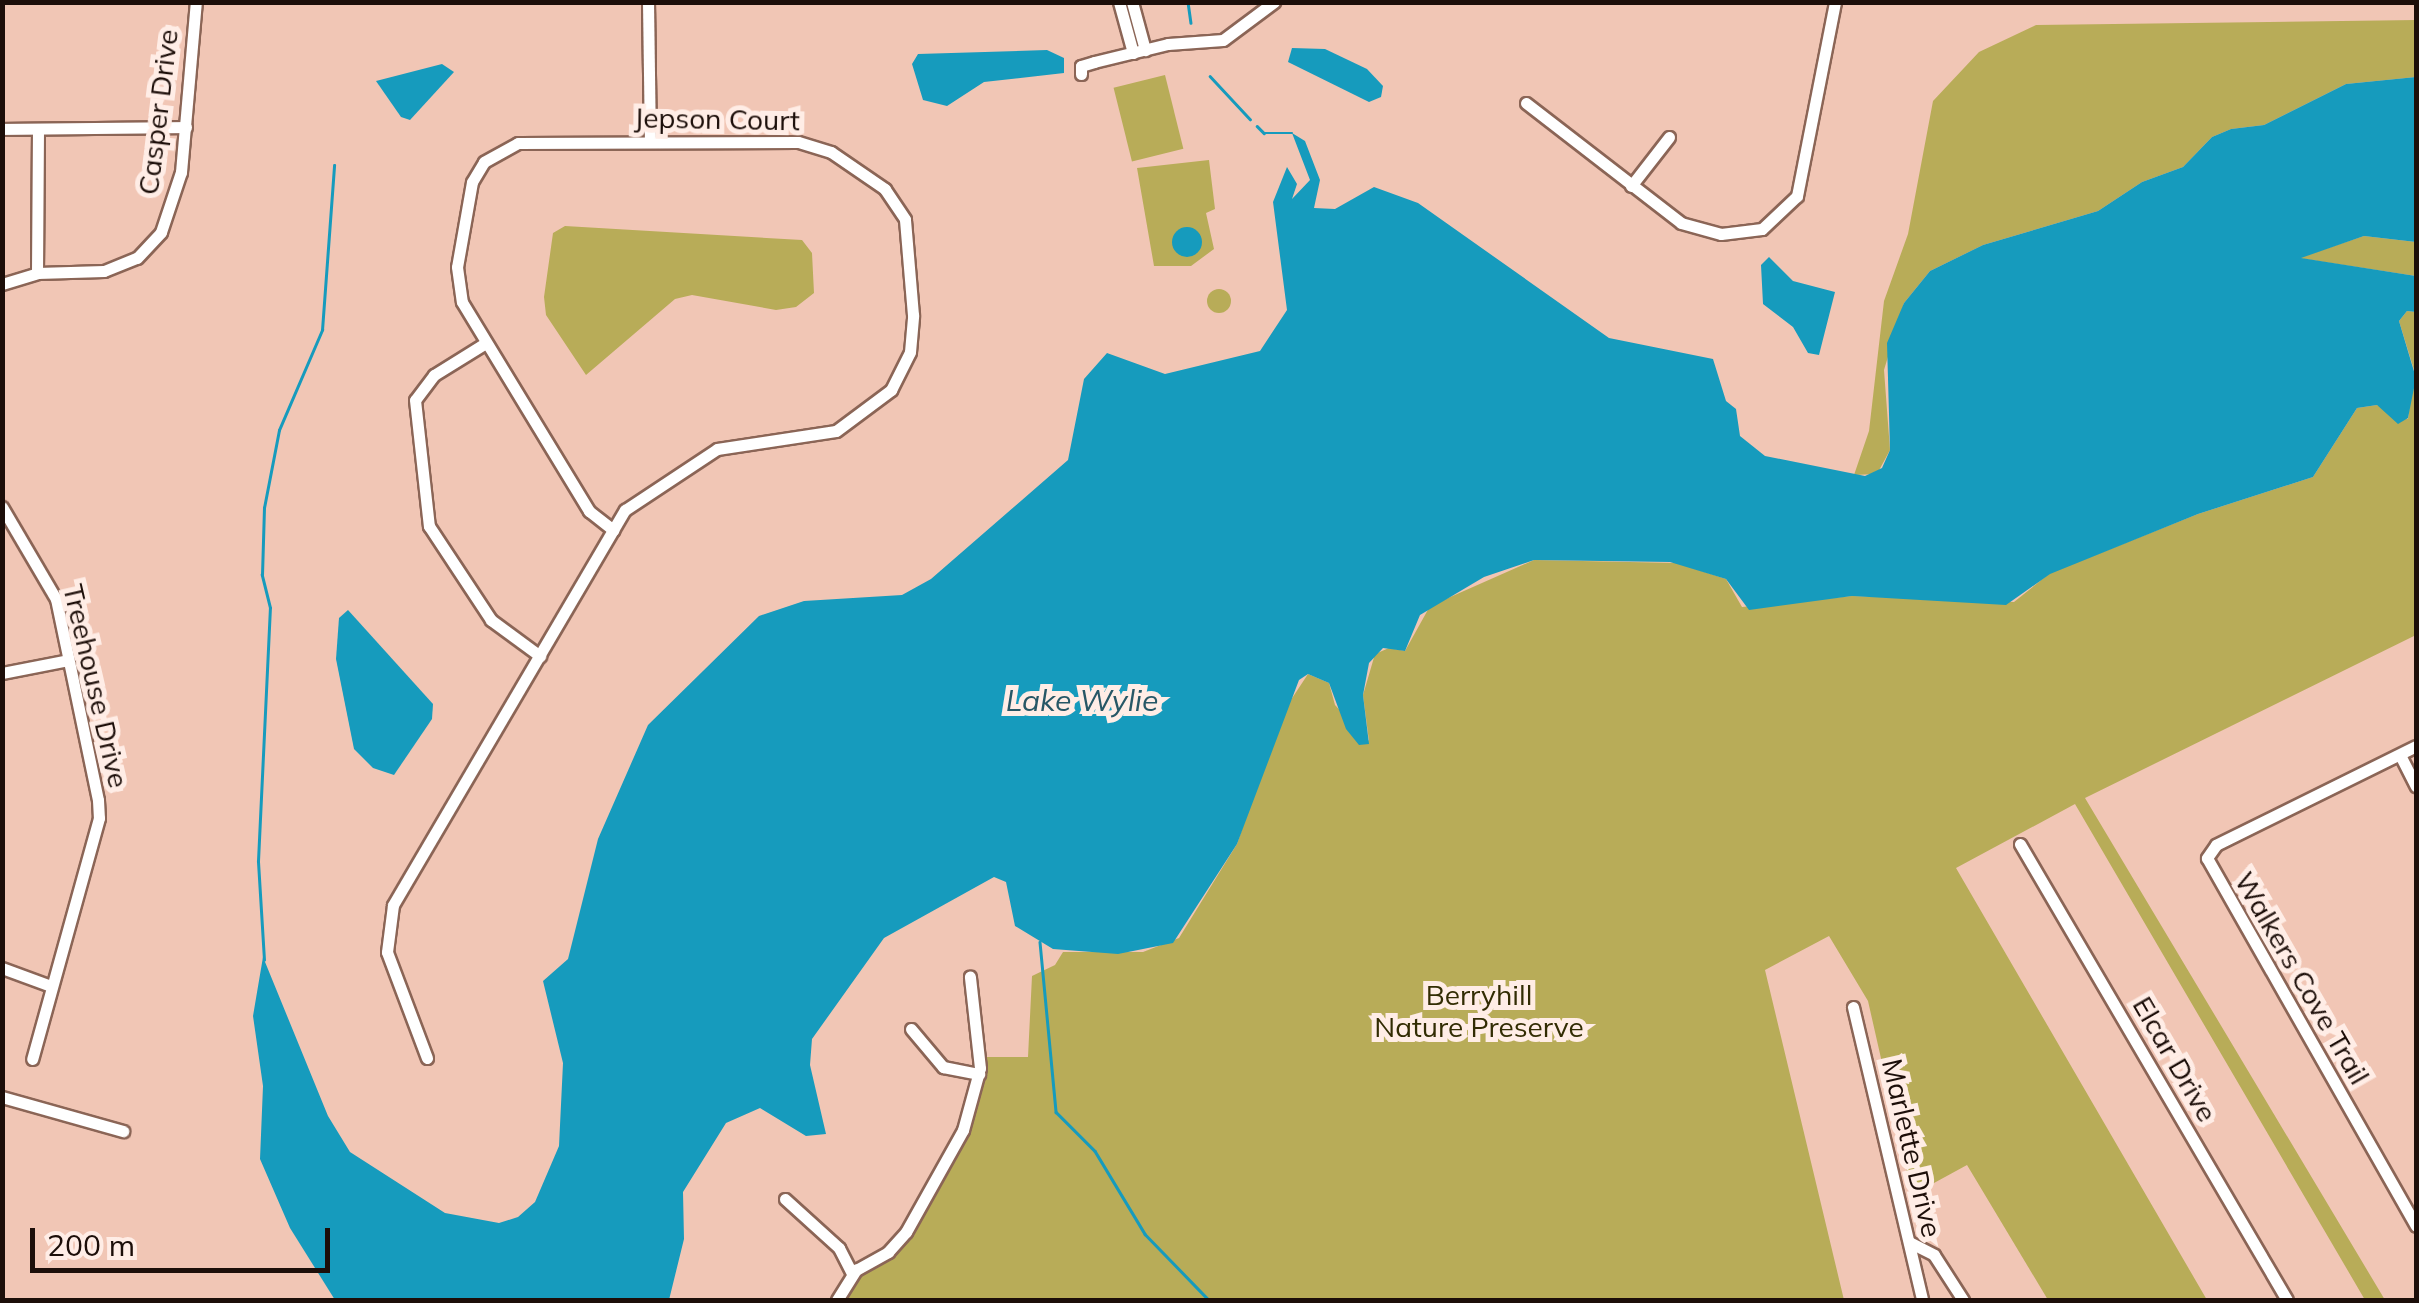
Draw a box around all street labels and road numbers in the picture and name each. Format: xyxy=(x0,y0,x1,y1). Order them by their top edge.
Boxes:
street label: Casper Drive xyxy=(131,27,185,197)
street label: Jepson Court xyxy=(634,101,800,137)
street label: Treehouse Drive xyxy=(56,581,136,791)
street label: Walkers Cove Trail xyxy=(2228,866,2376,1090)
street label: Elcar Drive xyxy=(2126,991,2224,1127)
street label: Marlette Drive xyxy=(1875,1055,1949,1241)

